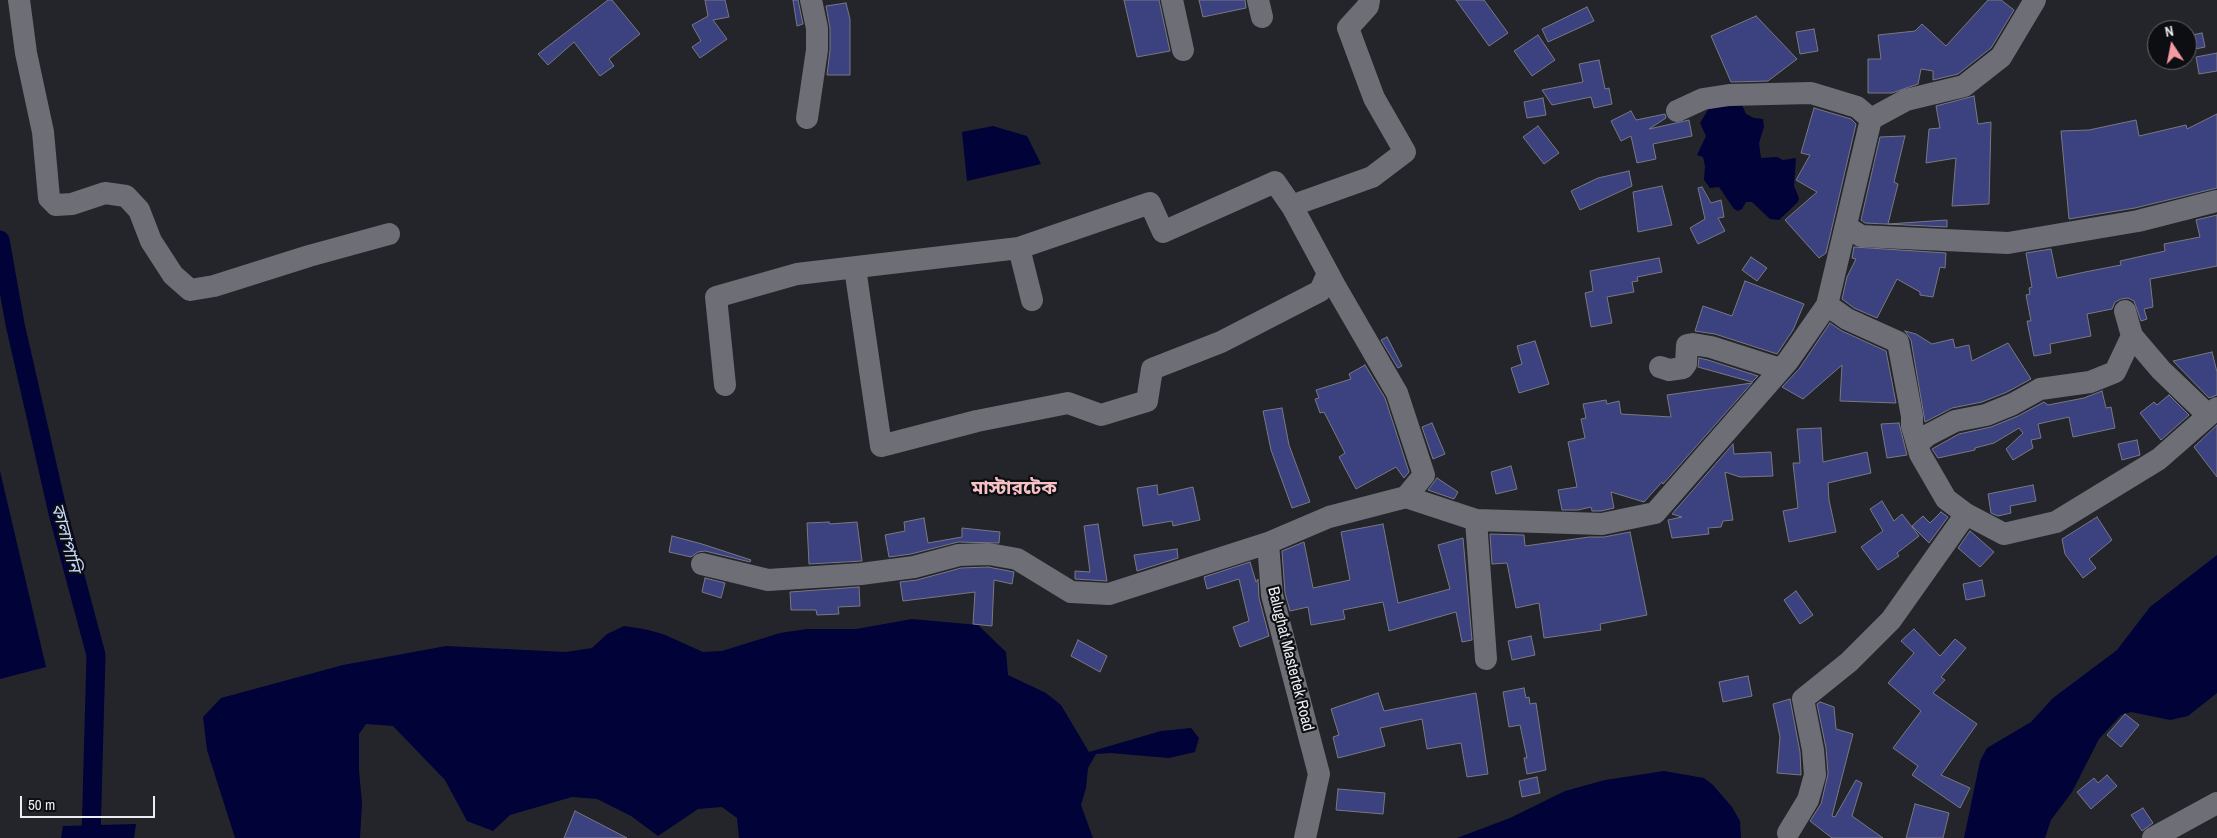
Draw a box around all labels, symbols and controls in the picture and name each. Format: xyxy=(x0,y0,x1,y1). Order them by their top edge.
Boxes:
north arrow xyxy=(2147,20,2197,70)
text: N xyxy=(2164,22,2175,41)
district label: মাস্টারটেক xyxy=(971,478,1057,500)
water label: কালাপানি xyxy=(45,501,85,575)
street label: Balughat Mastertek Road xyxy=(1263,585,1317,733)
scale bar xyxy=(22,786,158,818)
text: 50 m xyxy=(28,794,55,815)

